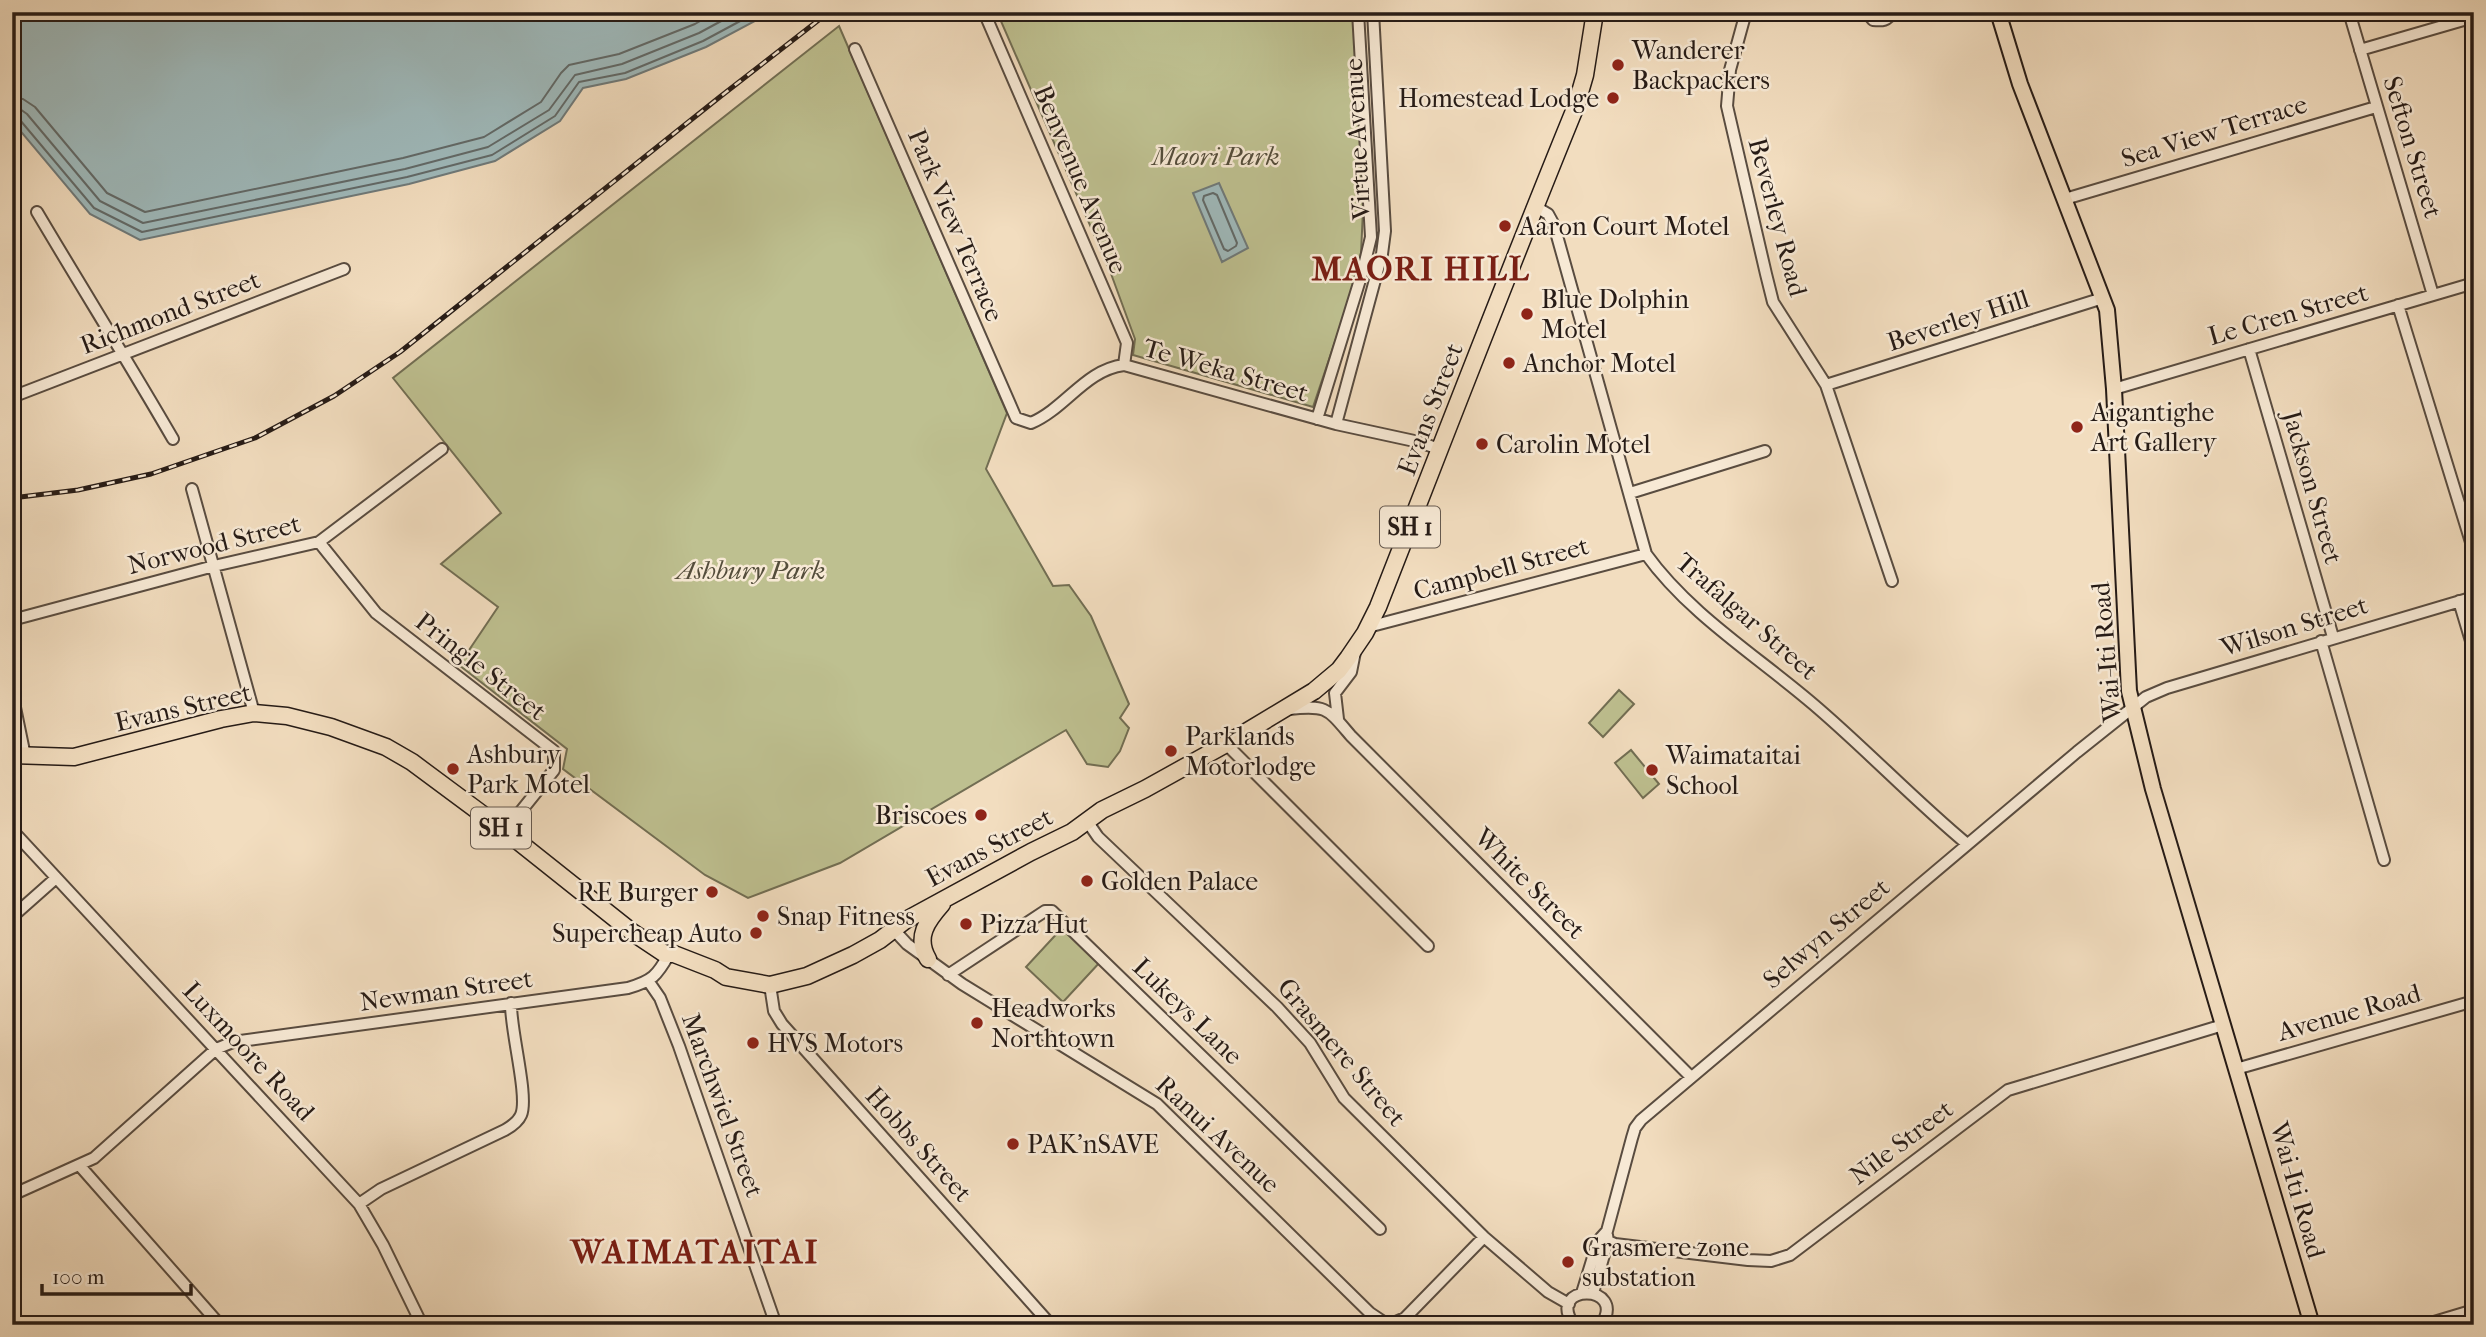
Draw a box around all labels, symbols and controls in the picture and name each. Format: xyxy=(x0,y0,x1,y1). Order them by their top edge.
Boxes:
place label: Wanderer Backpackers xyxy=(1631,35,1770,96)
street label: Virtue Avenue xyxy=(1338,57,1377,222)
marker: Wanderer Backpackers xyxy=(1610,57,1626,73)
street label: Sefton Street xyxy=(2376,73,2449,222)
street label: Benvenue Avenue xyxy=(1027,80,1134,278)
place label: Homestead Lodge xyxy=(1398,83,1599,114)
street label: Sea View Terrace xyxy=(2118,88,2311,174)
marker: Homestead Lodge xyxy=(1605,90,1621,106)
street label: Park View Terrace xyxy=(901,124,1010,326)
street label: Beverley Road xyxy=(1742,135,1814,300)
park label: Maori Park xyxy=(1150,141,1280,172)
place label: Aaron Court Motel xyxy=(1518,211,1729,242)
marker: Aaron Court Motel xyxy=(1497,218,1513,234)
district label: MAORI HILL xyxy=(1311,250,1531,289)
street label: Richmond Street xyxy=(76,264,265,361)
street label: Le Cren Street xyxy=(2205,277,2372,352)
street label: Beverley Hill xyxy=(1883,283,2033,358)
place label: Blue Dolphin Motel xyxy=(1541,284,1689,345)
marker: Blue Dolphin Motel xyxy=(1519,306,1535,322)
street label: Te Weka Street xyxy=(1140,332,1312,409)
street label: Evans Street xyxy=(1391,338,1470,480)
place label: Anchor Motel xyxy=(1522,348,1676,379)
marker: Anchor Motel xyxy=(1501,355,1517,371)
place label: Aigantighe Art Gallery xyxy=(2090,397,2217,458)
street label: Jackson Street xyxy=(2275,405,2349,568)
marker: Aigantighe Art Gallery xyxy=(2069,419,2085,435)
place label: Carolin Motel xyxy=(1496,429,1651,460)
marker: Carolin Motel xyxy=(1474,436,1490,452)
road number: SH 1 xyxy=(1380,506,1440,548)
street label: Norwood Street xyxy=(124,508,304,581)
street label: Campbell Street xyxy=(1410,530,1593,607)
street label: Trafalgar Street xyxy=(1669,546,1824,687)
park label: Ashbury Park xyxy=(674,555,825,586)
street label: Wai-Iti Road xyxy=(2085,580,2128,724)
street label: Wilson Street xyxy=(2216,589,2372,664)
street label: Pringle Street xyxy=(409,606,553,728)
street label: Evans Street xyxy=(112,677,255,738)
place label: Parklands Motorlodge xyxy=(1185,721,1316,782)
place label: Ashbury Park Motel xyxy=(466,739,590,800)
place label: Waimataitai School xyxy=(1665,740,1801,801)
marker: Parklands Motorlodge xyxy=(1163,743,1179,759)
marker: Ashbury Park Motel xyxy=(445,761,461,777)
marker: Waimataitai School xyxy=(1644,762,1660,778)
place label: Briscoes xyxy=(875,800,967,831)
street label: Evans Street xyxy=(921,801,1059,894)
marker: Briscoes xyxy=(973,807,989,823)
road number: SH 1 xyxy=(471,808,531,848)
street label: White Street xyxy=(1467,821,1592,946)
place label: Golden Palace xyxy=(1101,866,1258,897)
street label: Selwyn Street xyxy=(1757,871,1896,995)
marker: Golden Palace xyxy=(1079,873,1095,889)
place label: RE Burger xyxy=(577,877,698,908)
marker: RE Burger xyxy=(704,884,720,900)
place label: Snap Fitness xyxy=(777,901,915,932)
marker: Snap Fitness xyxy=(755,908,771,924)
place label: Pizza Hut xyxy=(980,909,1089,940)
marker: Pizza Hut xyxy=(958,916,974,932)
place label: Supercheap Auto xyxy=(552,918,742,949)
marker: Supercheap Auto xyxy=(748,925,764,941)
street label: Lukeys Lane xyxy=(1126,951,1249,1071)
street label: Newman Street xyxy=(358,963,535,1018)
street label: Grasmere Street xyxy=(1271,972,1413,1133)
street label: Luxmoore Road xyxy=(176,975,322,1128)
street label: Avenue Road xyxy=(2273,977,2425,1048)
place label: Headworks Northtown xyxy=(991,993,1116,1054)
street label: Marchwiel Street xyxy=(675,1009,770,1202)
marker: Headworks Northtown xyxy=(969,1015,985,1031)
place label: HVS Motors xyxy=(767,1028,903,1059)
marker: HVS Motors xyxy=(745,1035,761,1051)
street label: Ranui Avenue xyxy=(1149,1069,1286,1200)
street label: Hobbs Street xyxy=(859,1080,979,1209)
street label: Nile Street xyxy=(1844,1093,1960,1191)
street label: Wai-Iti Road xyxy=(2263,1117,2332,1263)
place label: PAK'nSAVE xyxy=(1027,1129,1159,1160)
marker: PAK'nSAVE xyxy=(1005,1136,1021,1152)
place label: Grasmere zone substation xyxy=(1582,1232,1749,1293)
district label: WAIMATAITAI xyxy=(569,1233,819,1272)
scale bar xyxy=(42,1253,191,1297)
marker: Grasmere zone substation xyxy=(1560,1254,1576,1270)
text: 100 m xyxy=(52,1265,105,1289)

